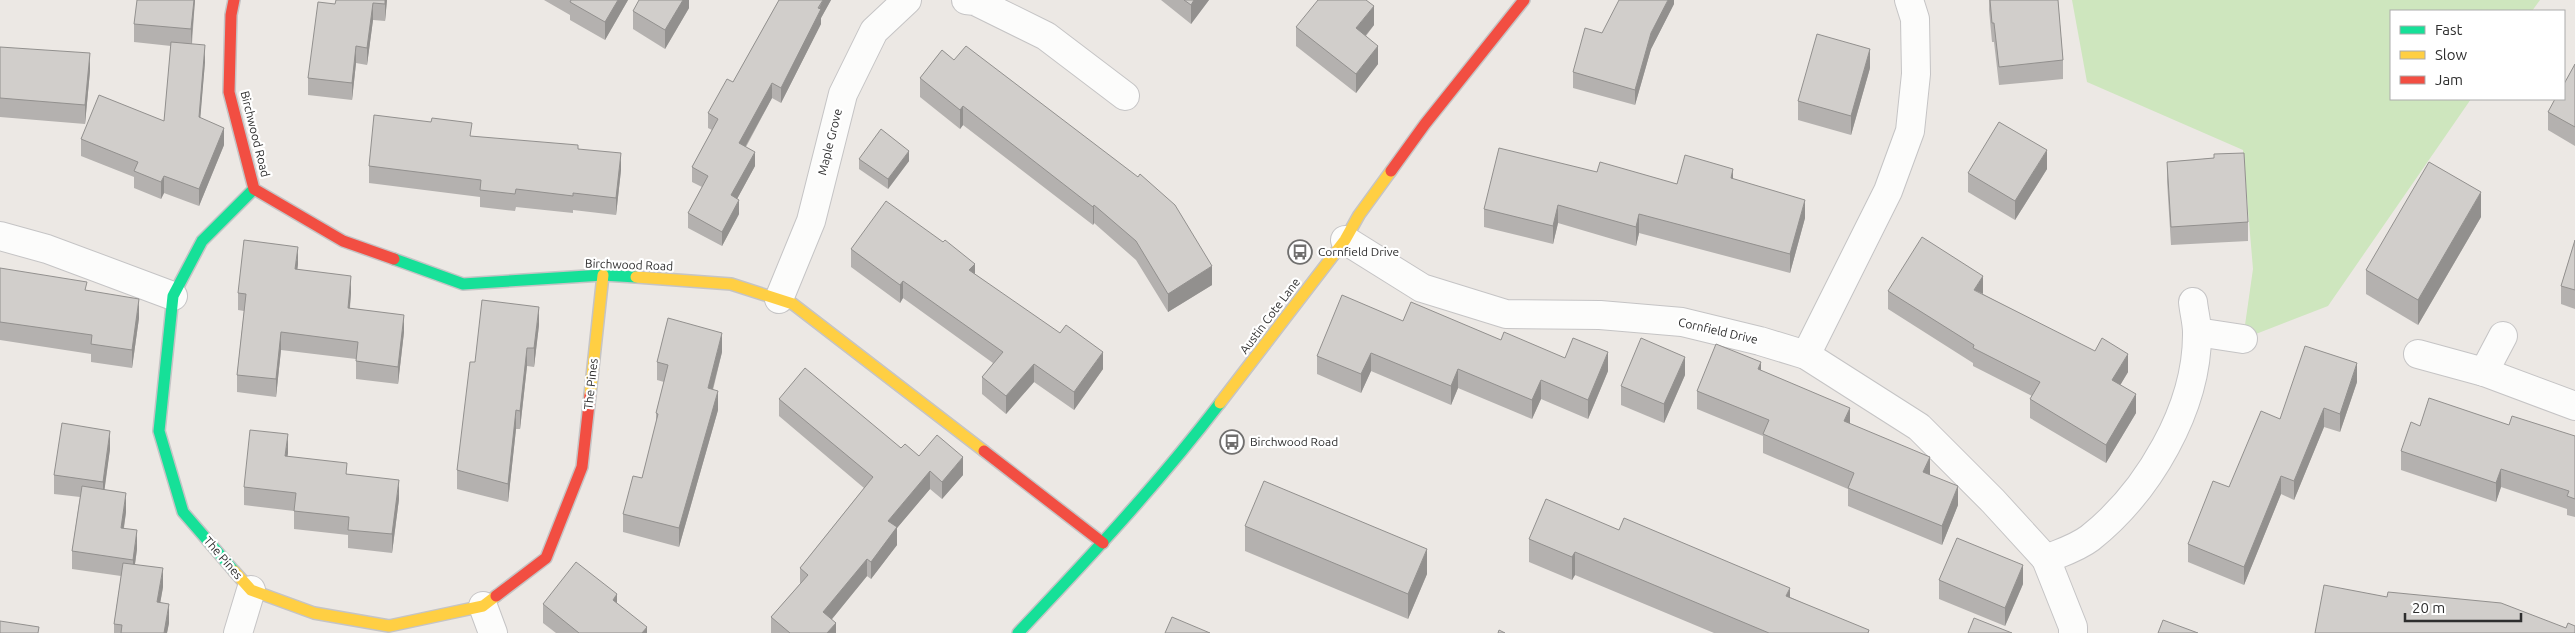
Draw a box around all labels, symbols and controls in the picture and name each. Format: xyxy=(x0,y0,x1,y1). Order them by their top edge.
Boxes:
legend xyxy=(2390,10,2565,100)
text: Fast xyxy=(2435,21,2463,38)
text: Slow xyxy=(2435,46,2468,63)
text: Jam xyxy=(2435,71,2463,88)
street label: Birchwood Road xyxy=(239,89,272,178)
street label: Maple Grove xyxy=(815,107,844,176)
bus stop icon: Cornfield Drive xyxy=(1287,239,1313,265)
place label: Cornfield Drive xyxy=(1318,245,1399,258)
street label: Birchwood Road xyxy=(585,256,673,273)
street label: Austin Cote Lane xyxy=(1237,275,1302,356)
street label: Cornfield Drive xyxy=(1677,315,1759,346)
street label: The Pines xyxy=(581,358,600,410)
bus stop icon: Birchwood Road xyxy=(1219,429,1245,455)
place label: Birchwood Road xyxy=(1250,435,1338,448)
street label: The Pines xyxy=(202,534,245,581)
scale bar xyxy=(2405,590,2521,622)
text: 20 m xyxy=(2412,599,2445,616)

